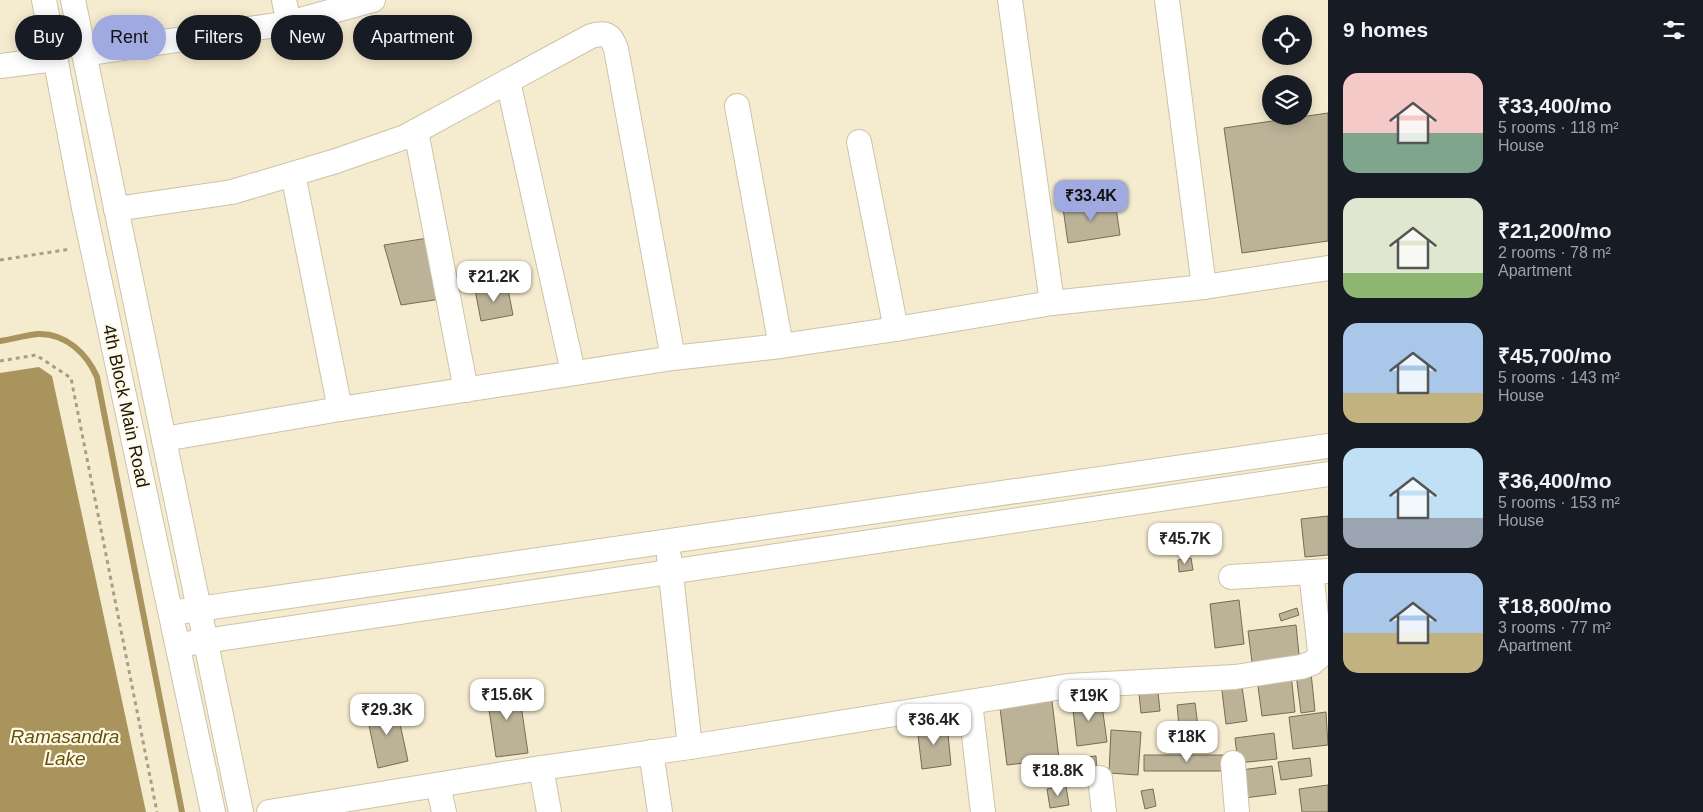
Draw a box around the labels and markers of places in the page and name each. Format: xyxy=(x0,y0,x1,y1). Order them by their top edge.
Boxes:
pin: ₹33.4K xyxy=(1050,180,1132,222)
pin: ₹21.2K xyxy=(453,260,535,303)
pin: ₹45.7K xyxy=(1144,522,1226,565)
pin: ₹15.6K xyxy=(466,678,548,721)
pin: ₹19K xyxy=(1059,680,1119,722)
pin: ₹29.3K xyxy=(346,694,428,736)
pin: ₹36.4K xyxy=(893,704,975,746)
pin: ₹18K xyxy=(1157,720,1217,763)
pin: ₹18.8K xyxy=(1017,754,1099,797)

